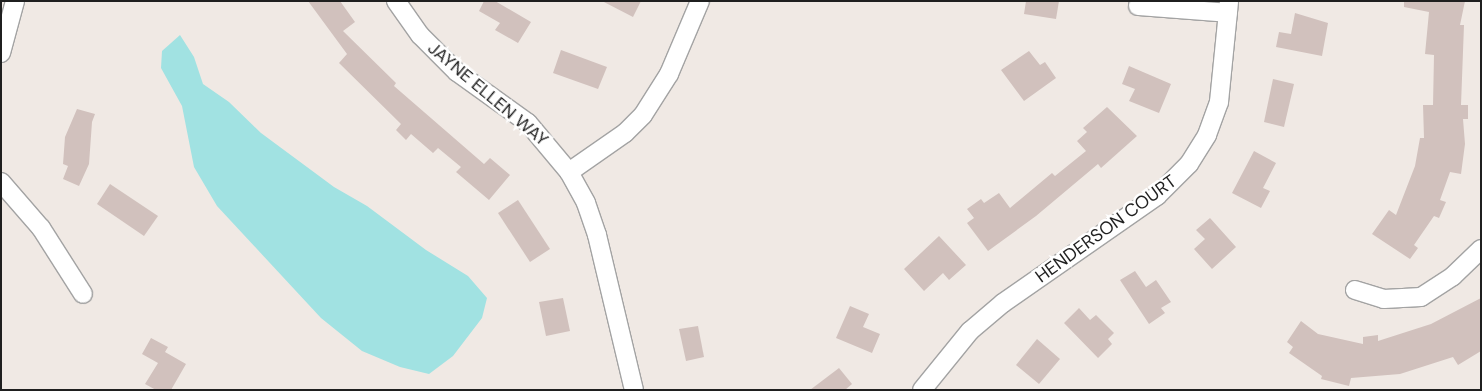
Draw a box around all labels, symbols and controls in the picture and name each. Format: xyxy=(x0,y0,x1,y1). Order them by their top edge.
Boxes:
street label: JAYNE ELLEN WAY xyxy=(423,37,553,151)
street label: HENDERSON COURT xyxy=(1031,171,1181,287)

